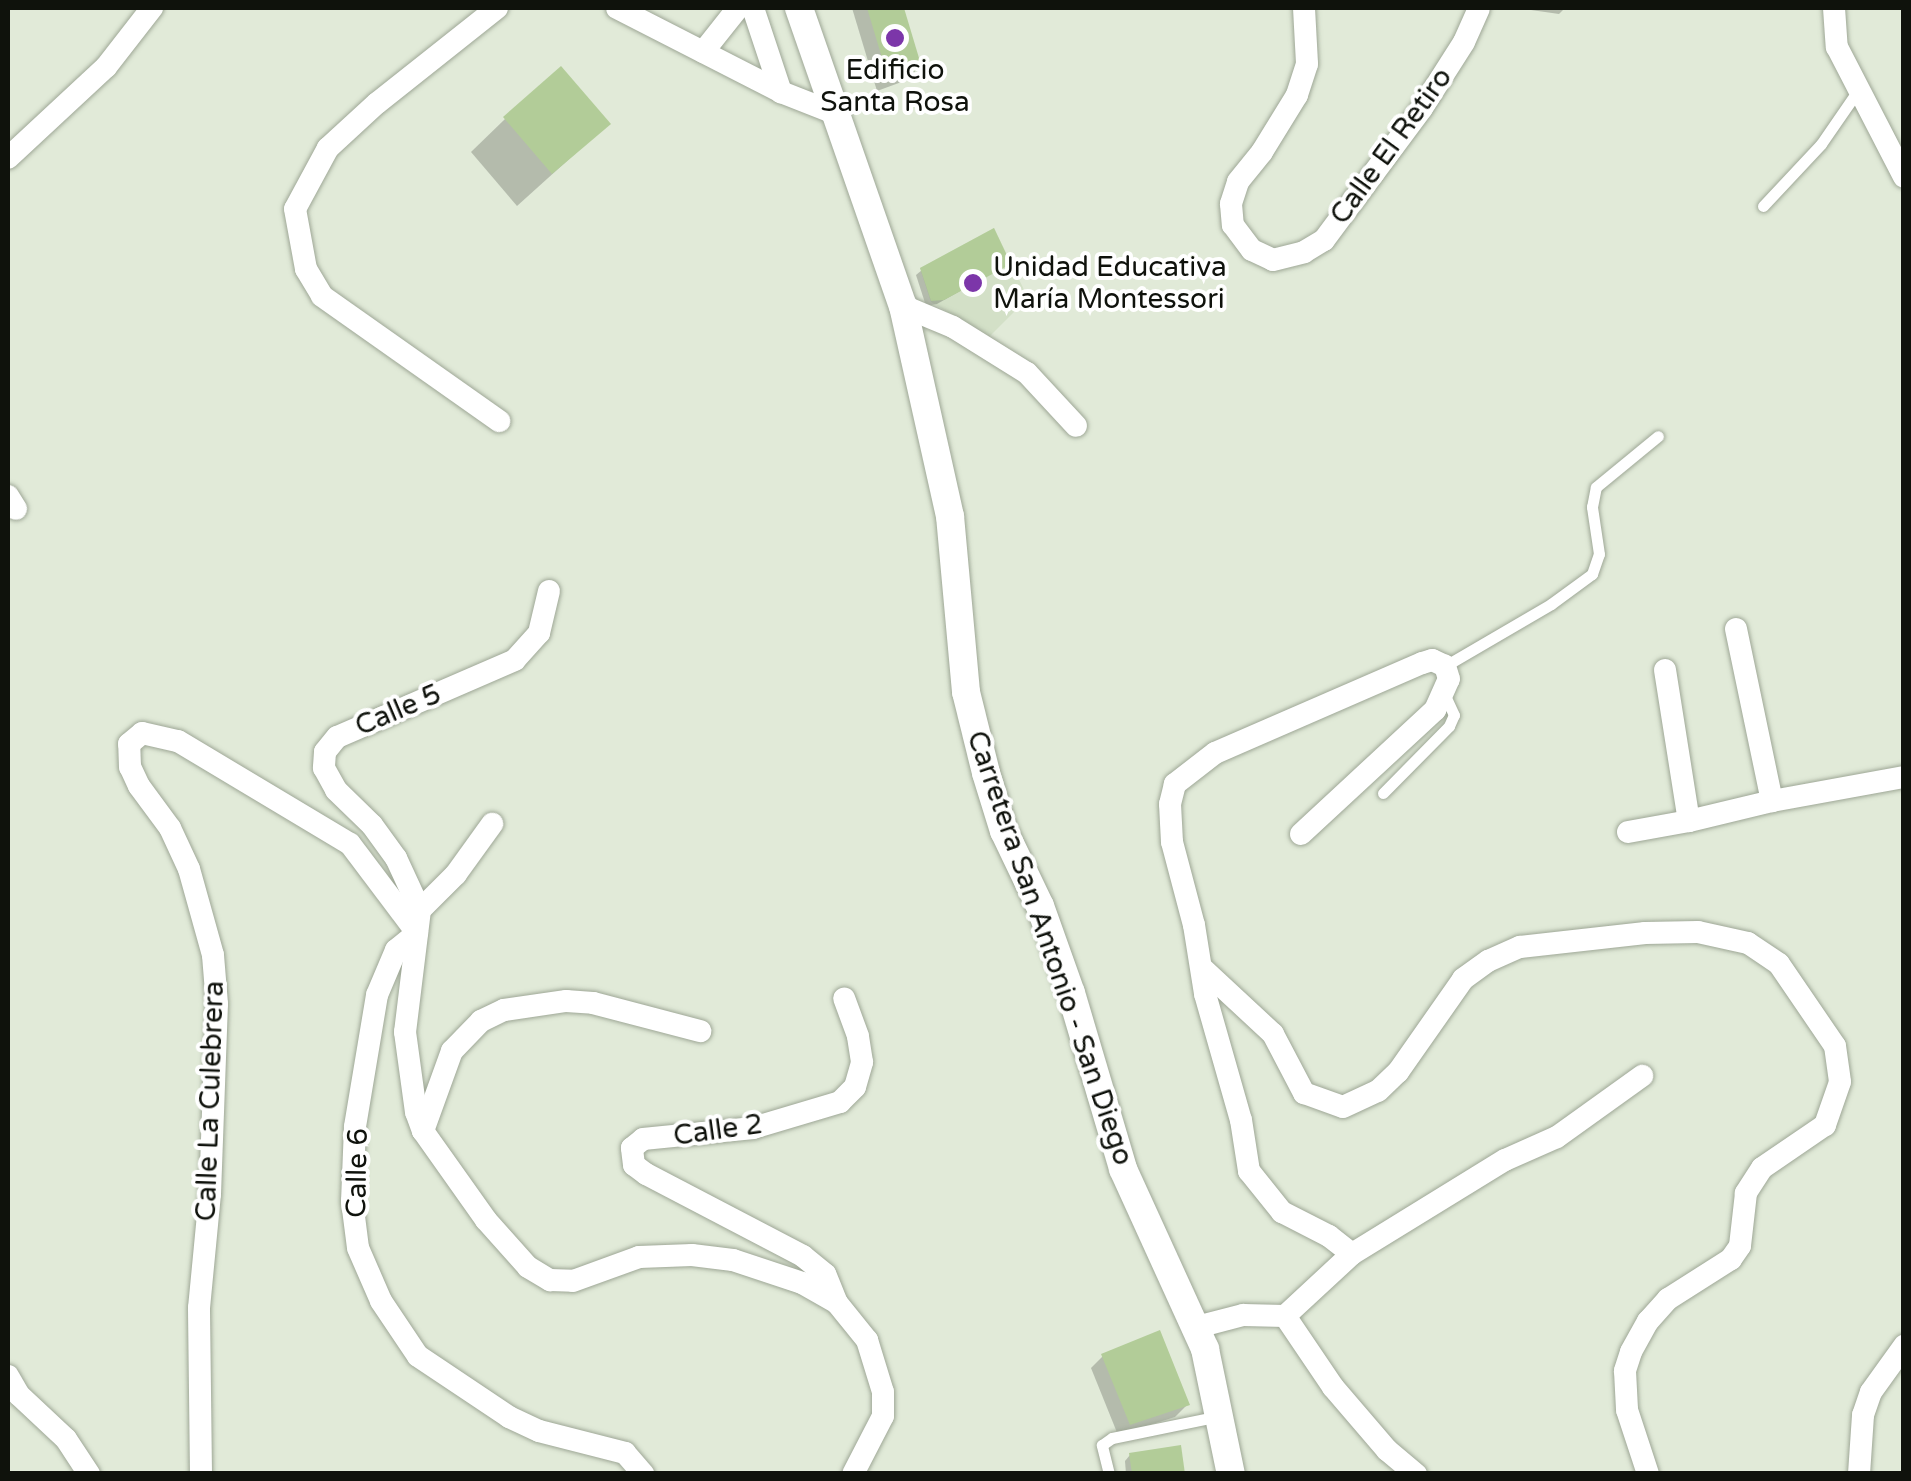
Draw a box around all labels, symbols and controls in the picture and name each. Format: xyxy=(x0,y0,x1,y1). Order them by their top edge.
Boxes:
marker: Edificio Santa Rosa xyxy=(884,27,906,49)
place label: Edificio Santa Rosa xyxy=(820,53,970,119)
street label: Calle El Retiro xyxy=(1323,61,1459,231)
place label: Unidad Educativa María Montessori xyxy=(993,250,1227,316)
marker: Unidad Educativa María Montessori xyxy=(962,272,984,294)
street label: Calle 5 xyxy=(350,677,446,743)
street label: Carretera San Antonio - San Diego xyxy=(960,726,1140,1170)
street label: Calle La Culebrera xyxy=(189,980,231,1222)
street label: Calle 2 xyxy=(671,1107,765,1153)
street label: Calle 6 xyxy=(339,1128,375,1218)

